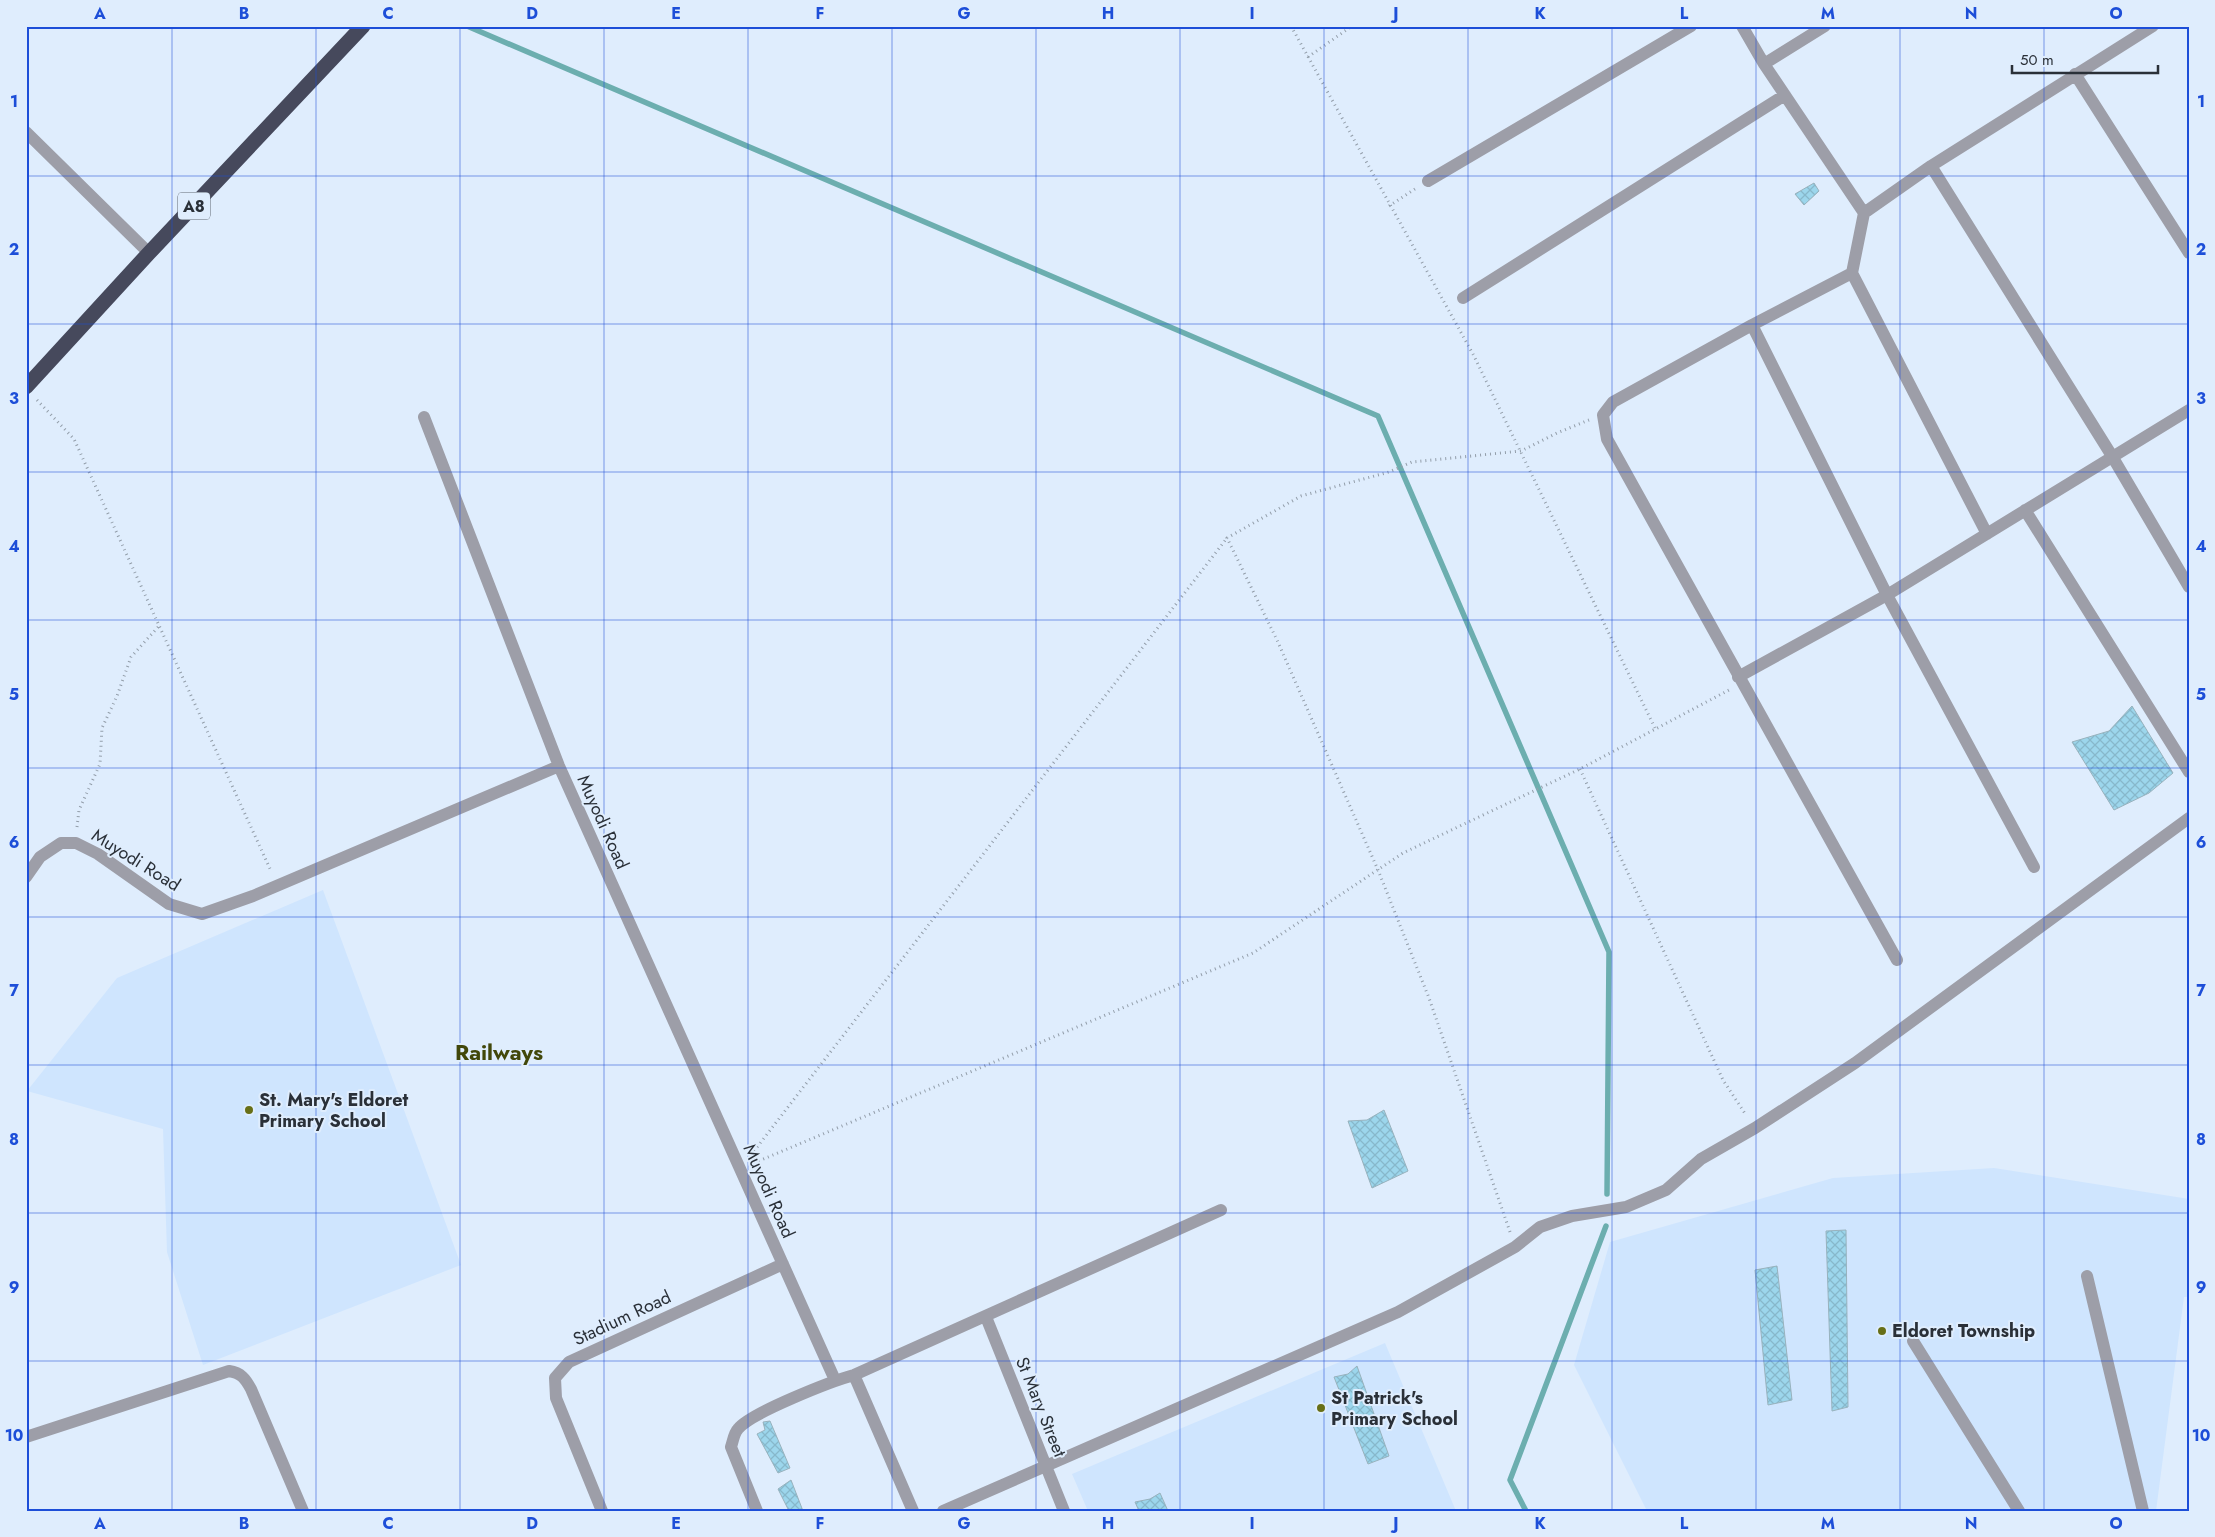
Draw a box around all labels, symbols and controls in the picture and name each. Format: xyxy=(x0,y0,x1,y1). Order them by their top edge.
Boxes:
text: A xyxy=(93,2,106,25)
text: B xyxy=(239,2,249,25)
text: C xyxy=(382,2,394,25)
text: D xyxy=(526,2,538,25)
text: E xyxy=(671,2,681,25)
text: F xyxy=(816,2,824,25)
text: G xyxy=(957,2,971,25)
text: H xyxy=(1102,2,1114,25)
text: I xyxy=(1249,2,1255,25)
text: J xyxy=(1390,2,1399,25)
text: K xyxy=(1534,2,1546,25)
text: L xyxy=(1680,2,1689,25)
text: M xyxy=(1821,2,1835,25)
text: N xyxy=(1965,2,1977,25)
text: O xyxy=(2109,2,2123,25)
scale bar xyxy=(2012,42,2159,74)
text: 50 m xyxy=(2020,49,2054,71)
text: 1 xyxy=(10,90,18,113)
text: 1 xyxy=(2197,90,2205,113)
road number: A8 xyxy=(178,192,210,220)
text: 2 xyxy=(9,238,19,261)
text: 2 xyxy=(2196,238,2206,261)
text: 3 xyxy=(9,387,19,410)
text: 3 xyxy=(2196,387,2206,410)
text: 4 xyxy=(8,535,20,558)
text: 4 xyxy=(2195,535,2207,558)
text: 5 xyxy=(9,683,19,706)
text: 5 xyxy=(2196,683,2206,706)
street label: Muyodi Road xyxy=(571,771,635,873)
street label: Muyodi Road xyxy=(86,822,186,898)
text: 6 xyxy=(9,831,19,854)
text: 6 xyxy=(2196,831,2206,854)
text: 7 xyxy=(9,979,19,1002)
text: 7 xyxy=(2196,979,2206,1002)
district label: Railways xyxy=(455,1036,543,1068)
place label: St. Mary's Eldoret Primary School xyxy=(259,1087,408,1134)
marker: St. Mary's Eldoret Primary School xyxy=(243,1104,255,1116)
text: 8 xyxy=(9,1128,19,1151)
text: 8 xyxy=(2196,1128,2206,1151)
street label: Muyodi Road xyxy=(737,1140,801,1242)
text: 9 xyxy=(9,1276,19,1299)
text: 9 xyxy=(2196,1276,2206,1299)
street label: Stadium Road xyxy=(569,1284,675,1352)
place label: Eldoret Township xyxy=(1892,1318,2035,1344)
marker: Eldoret Township xyxy=(1876,1325,1888,1337)
street label: St Mary Street xyxy=(1009,1353,1073,1462)
place label: St Patrick's Primary School xyxy=(1331,1385,1458,1432)
marker: St Patrick's Primary School xyxy=(1315,1402,1327,1414)
text: 10 xyxy=(5,1424,23,1447)
text: 10 xyxy=(2192,1424,2210,1447)
text: A xyxy=(93,1512,106,1535)
text: B xyxy=(239,1512,249,1535)
text: C xyxy=(382,1512,394,1535)
text: D xyxy=(526,1512,538,1535)
text: E xyxy=(671,1512,681,1535)
text: F xyxy=(816,1512,824,1535)
text: G xyxy=(957,1512,971,1535)
text: H xyxy=(1102,1512,1114,1535)
text: I xyxy=(1249,1512,1255,1535)
text: J xyxy=(1390,1512,1399,1535)
text: K xyxy=(1534,1512,1546,1535)
text: L xyxy=(1680,1512,1689,1535)
text: M xyxy=(1821,1512,1835,1535)
text: N xyxy=(1965,1512,1977,1535)
text: O xyxy=(2109,1512,2123,1535)

